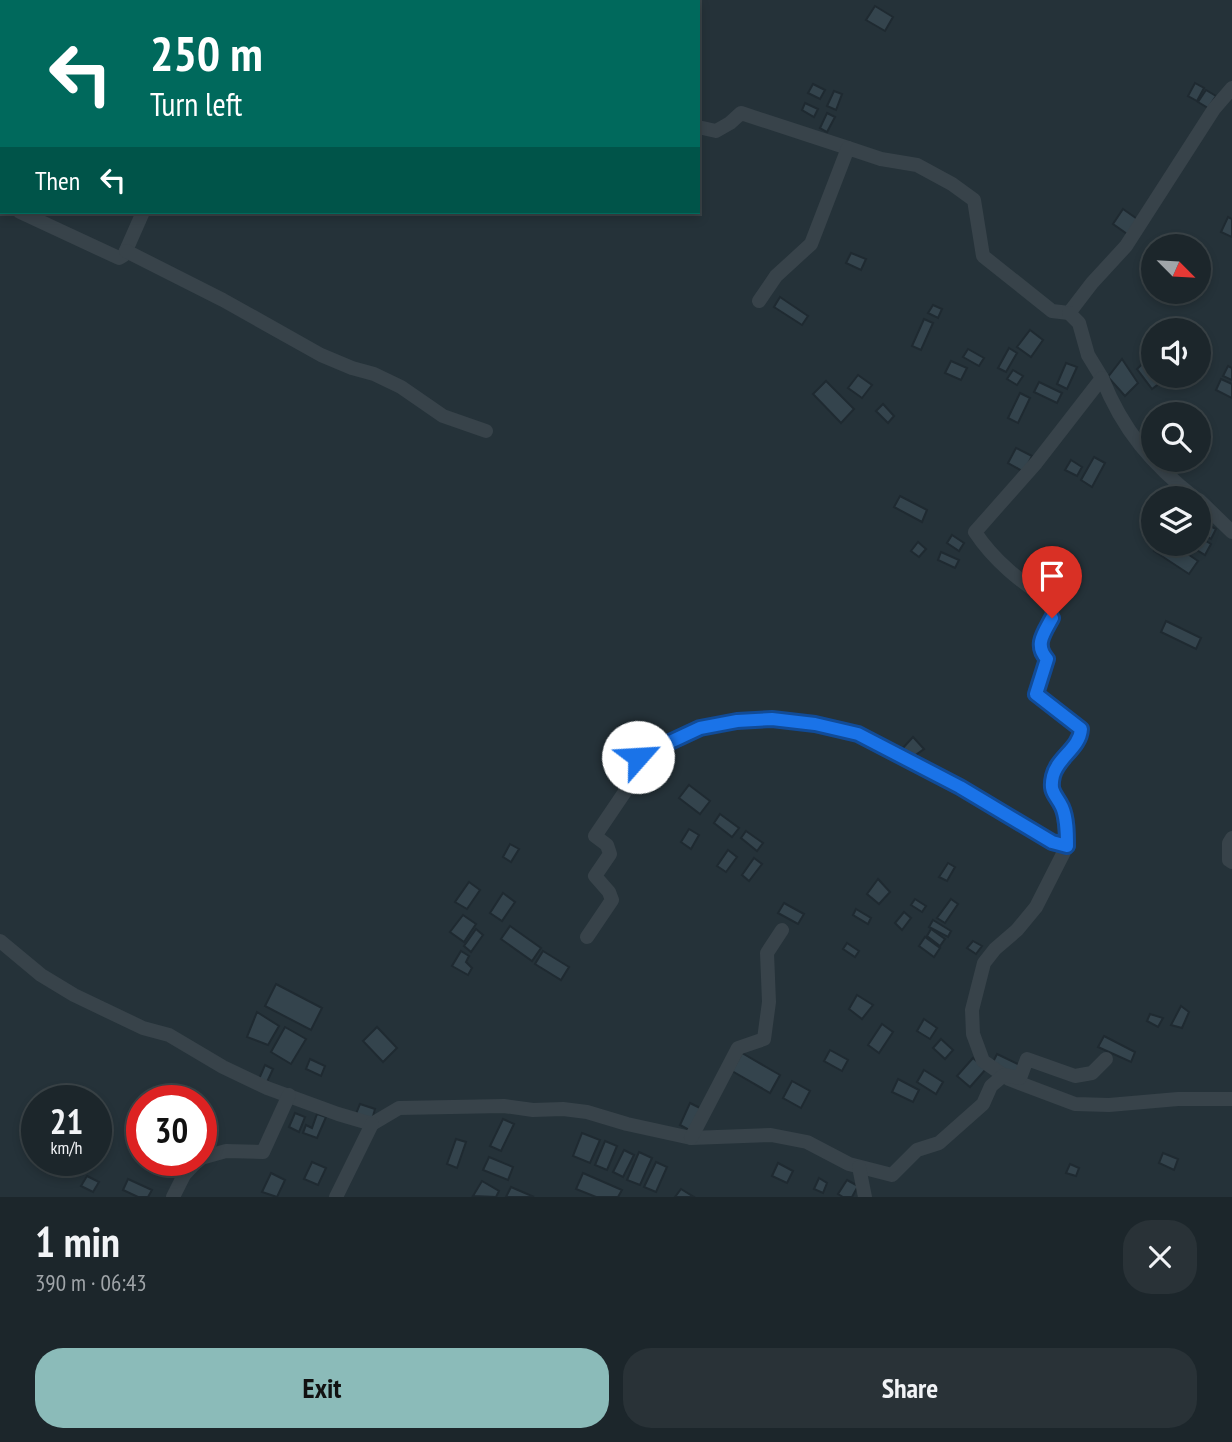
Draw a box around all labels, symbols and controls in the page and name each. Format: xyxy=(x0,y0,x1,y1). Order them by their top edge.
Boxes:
text: 250 m xyxy=(150,21,263,85)
icon: left xyxy=(35,28,126,119)
text: Turn left xyxy=(150,83,242,125)
icon: left xyxy=(94,161,132,199)
text: Then xyxy=(35,164,80,197)
north arrow xyxy=(1141,234,1211,304)
map controls xyxy=(1141,234,1211,556)
button: sound xyxy=(1141,318,1211,388)
button: search xyxy=(1141,402,1211,472)
button: layers xyxy=(1141,486,1211,556)
pin xyxy=(1022,546,1082,618)
icon: arrive xyxy=(1033,557,1071,595)
position arrow xyxy=(601,720,675,794)
speed limit sign: 30 xyxy=(126,1085,217,1176)
text: 21 xyxy=(50,1098,83,1144)
text: km/h xyxy=(51,1136,82,1159)
text: 1 min xyxy=(35,1214,120,1269)
button: close xyxy=(1123,1220,1197,1294)
text: 390 m · 06:43 xyxy=(35,1268,147,1297)
button: Exit xyxy=(35,1348,609,1428)
button: Share xyxy=(623,1348,1197,1428)

